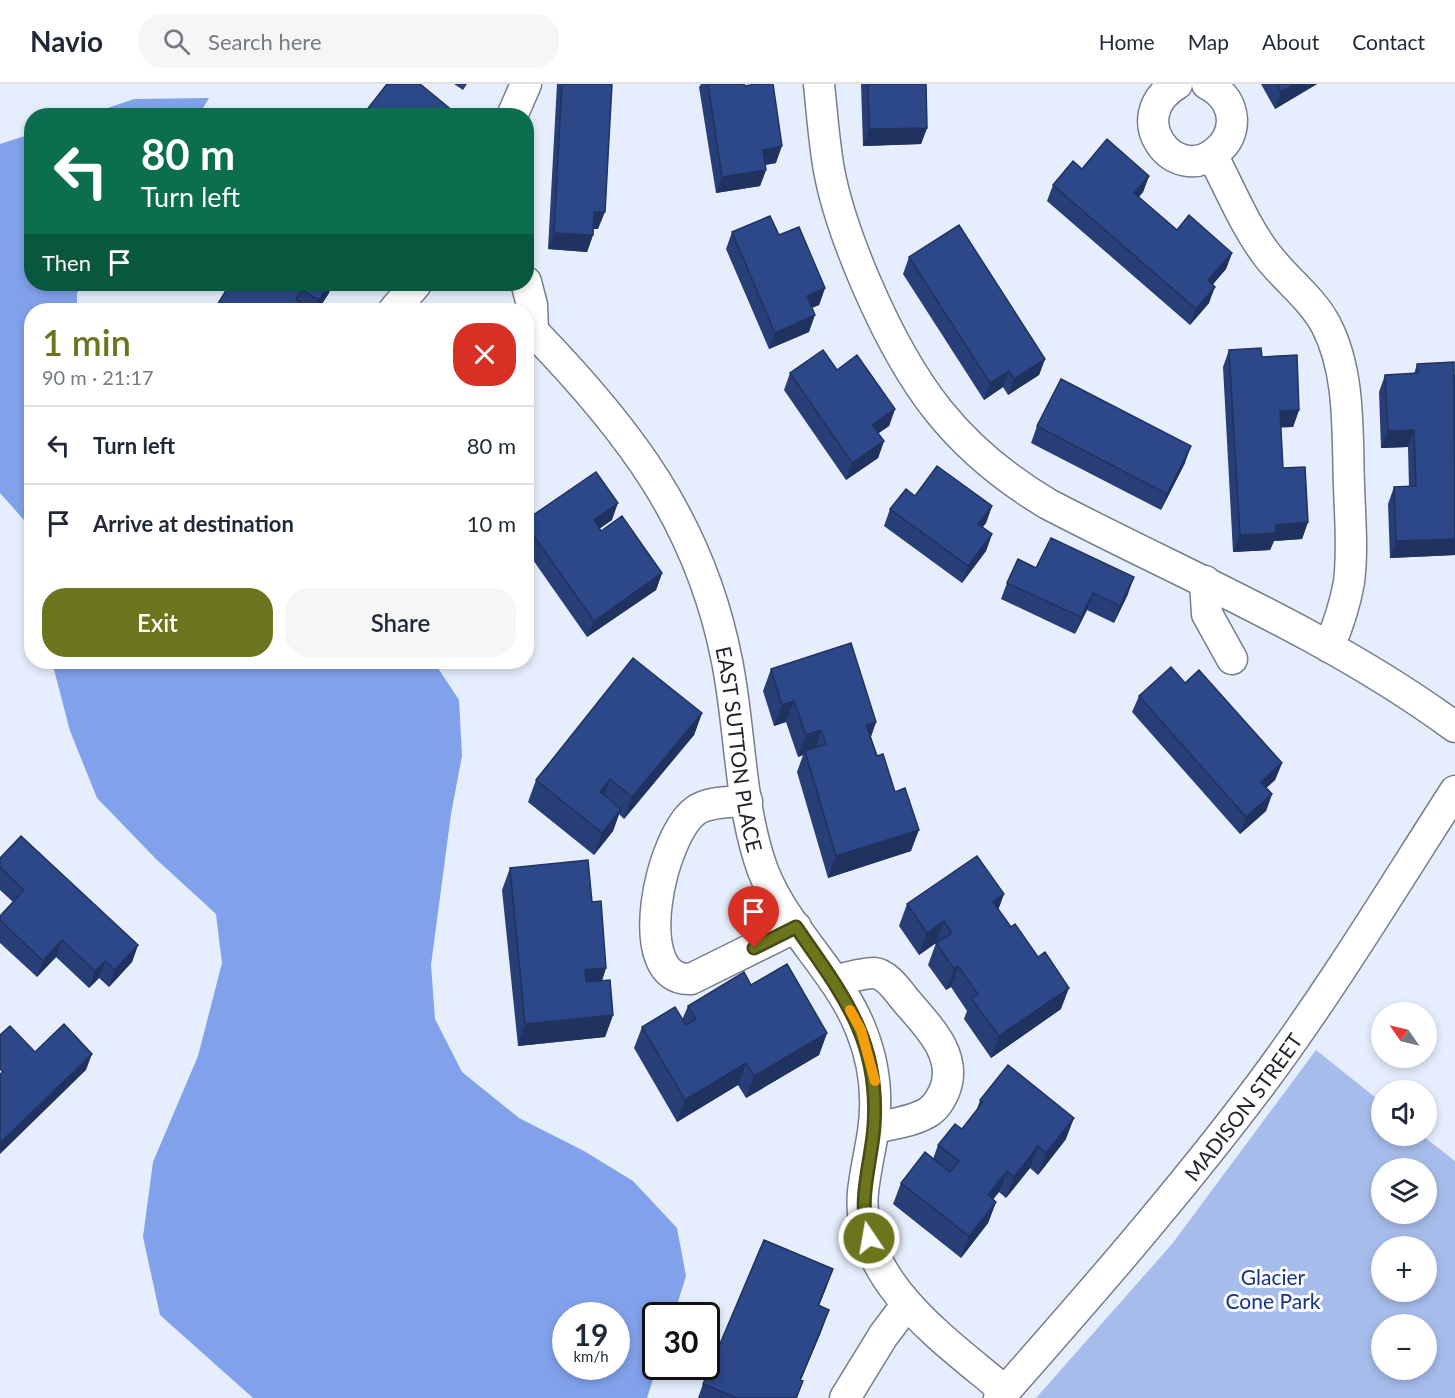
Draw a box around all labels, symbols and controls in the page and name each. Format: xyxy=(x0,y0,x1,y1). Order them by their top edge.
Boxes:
search box xyxy=(139,14,559,68)
text: Navio xyxy=(30,24,103,58)
icon: search xyxy=(160,25,193,58)
text: Search here xyxy=(208,28,322,55)
text: Home xyxy=(1099,29,1155,54)
text: Map xyxy=(1188,29,1229,54)
text: About xyxy=(1262,29,1319,54)
text: Contact xyxy=(1352,29,1425,54)
text: 80 m xyxy=(141,129,235,179)
icon: left xyxy=(42,132,120,210)
text: Turn left xyxy=(141,180,240,213)
icon: arrive xyxy=(103,246,136,279)
text: Then xyxy=(42,249,91,276)
text: 1 min xyxy=(42,320,131,364)
button: close xyxy=(453,323,516,386)
text: 90 m · 21:17 xyxy=(42,365,154,389)
icon: left xyxy=(42,429,75,462)
text: Turn left xyxy=(93,432,175,459)
text: 80 m xyxy=(467,432,516,459)
icon: arrive xyxy=(42,507,75,540)
text: Arrive at destination xyxy=(93,510,294,537)
text: 10 m xyxy=(467,510,516,537)
button: Exit xyxy=(42,588,273,657)
button: Share xyxy=(285,588,516,657)
street label: EAST SUTTON PLACE xyxy=(712,644,769,855)
pin xyxy=(728,886,779,948)
icon: arrive xyxy=(737,895,770,928)
north arrow xyxy=(1371,1002,1437,1068)
map controls xyxy=(1371,1002,1437,1380)
street label: MADISON STREET xyxy=(1178,1027,1307,1185)
button: sound xyxy=(1371,1080,1437,1146)
button: layers xyxy=(1371,1158,1437,1224)
position arrow xyxy=(837,1206,901,1270)
button: + xyxy=(1371,1236,1437,1302)
park label: Glacier Cone Park xyxy=(1226,1264,1321,1313)
speed limit sign: 30 xyxy=(642,1302,720,1380)
button: − xyxy=(1371,1314,1437,1380)
text: 19 xyxy=(574,1316,608,1352)
text: km/h xyxy=(573,1347,609,1365)

